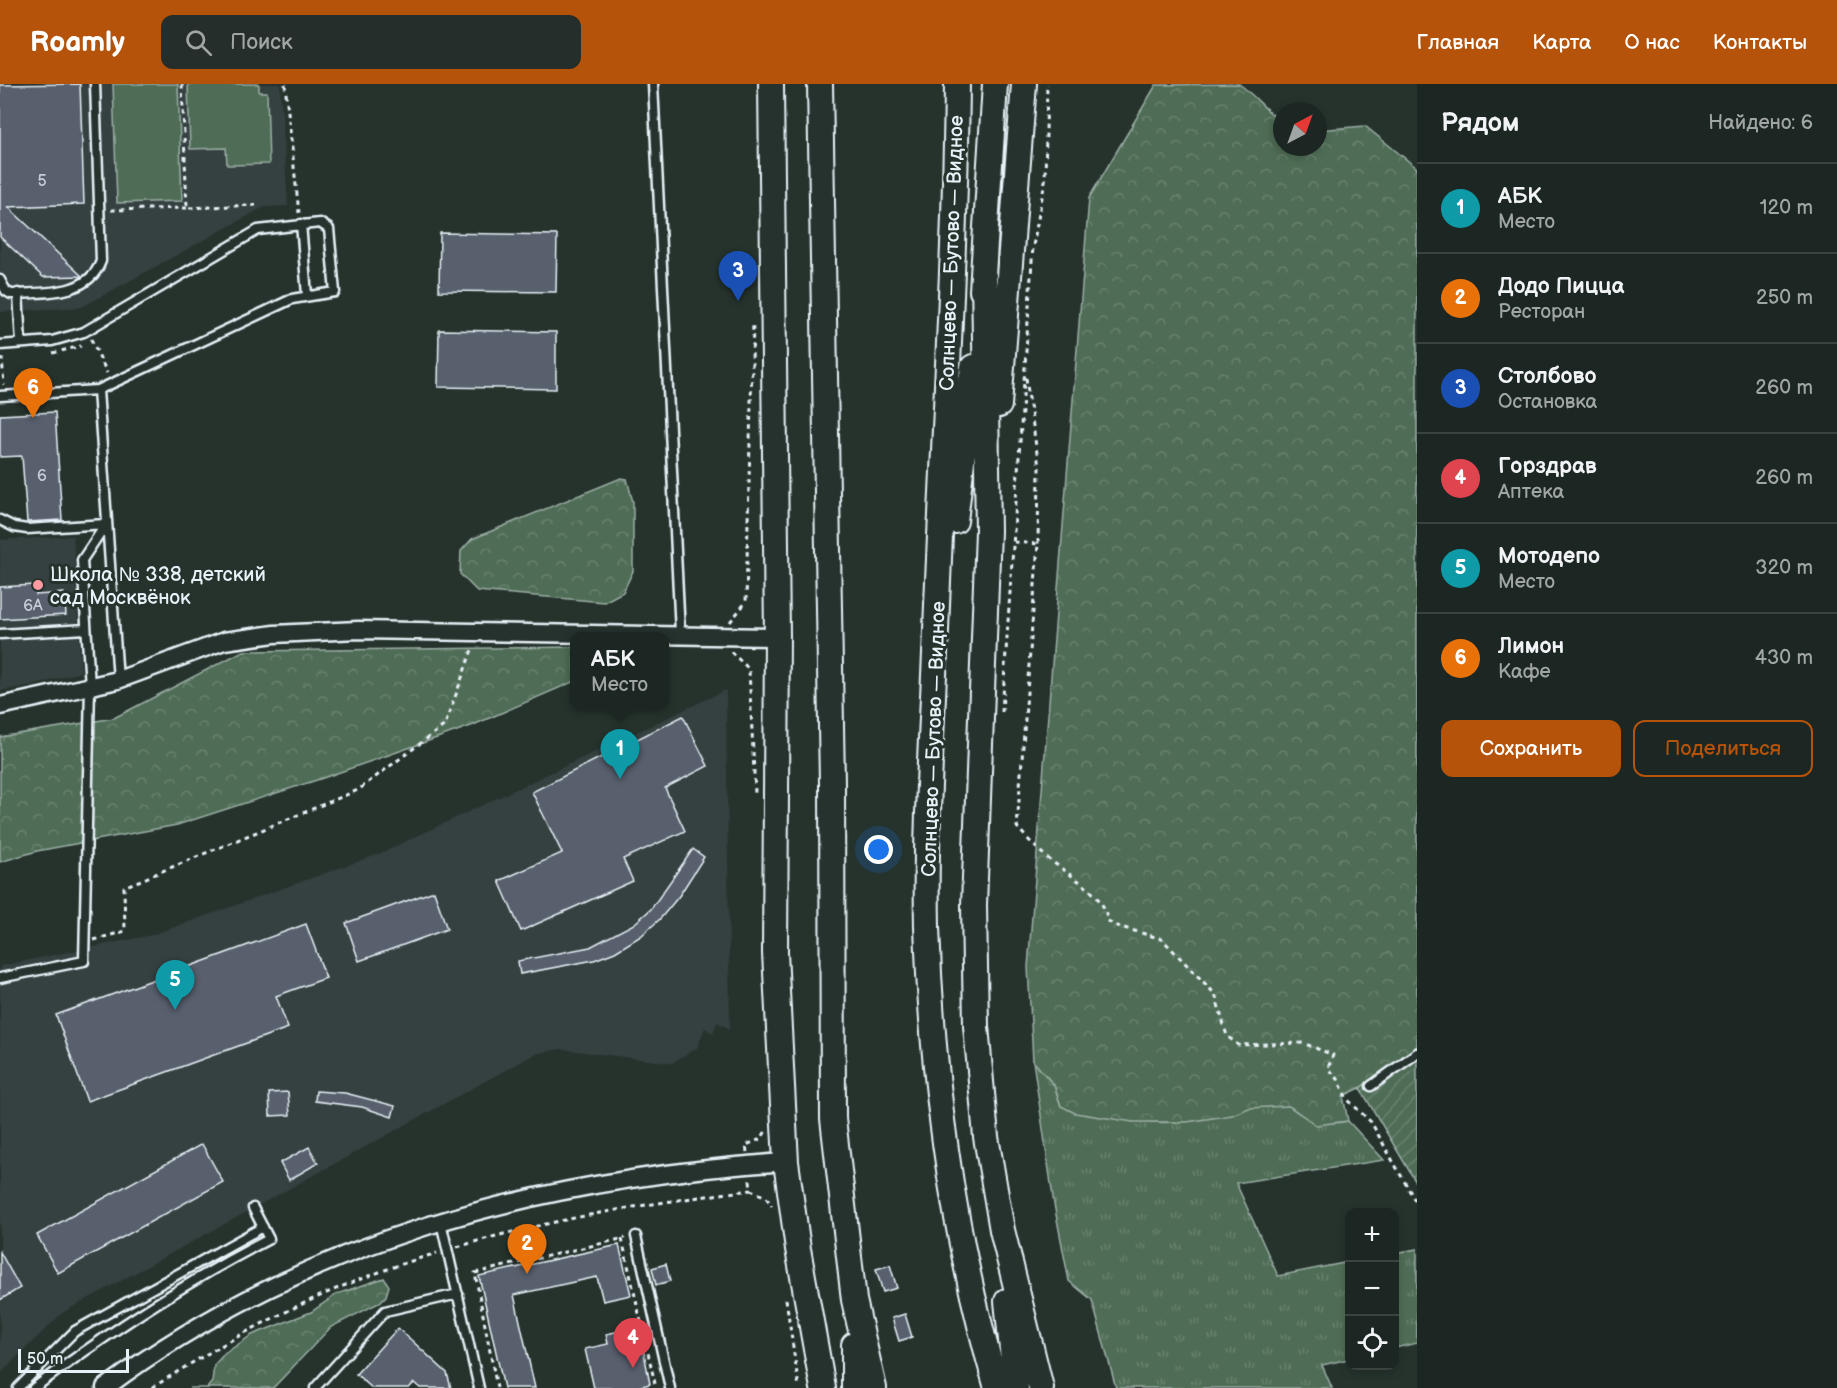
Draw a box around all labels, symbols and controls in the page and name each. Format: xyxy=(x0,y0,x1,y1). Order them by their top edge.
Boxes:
search box xyxy=(161,15,581,69)
text: Roamly xyxy=(30,26,125,59)
icon: search xyxy=(182,26,215,59)
text: Поиск xyxy=(230,29,293,56)
text: Главная xyxy=(1416,30,1499,55)
text: Карта xyxy=(1532,30,1591,55)
text: О нас xyxy=(1624,30,1680,55)
text: Контакты xyxy=(1713,30,1807,55)
north arrow xyxy=(1273,102,1327,156)
text: Рядом xyxy=(1441,108,1519,139)
text: Найдено: 6 xyxy=(1708,111,1813,135)
street label: Солнцево — Бутово — Видное xyxy=(935,115,969,391)
house number: 5 xyxy=(37,172,47,191)
text: АБК xyxy=(1498,183,1542,210)
text: 1 xyxy=(1456,196,1465,220)
text: 120 m xyxy=(1760,196,1813,220)
text: Место xyxy=(1498,210,1555,234)
pin: 3 xyxy=(718,252,758,301)
text: Додо Пицца xyxy=(1498,273,1624,300)
text: 2 xyxy=(1455,286,1466,310)
text: 250 m xyxy=(1756,286,1813,310)
text: Ресторан xyxy=(1498,300,1585,324)
text: Столбово xyxy=(1498,363,1597,390)
pin: 6 xyxy=(14,368,52,418)
text: 3 xyxy=(1455,376,1466,400)
text: 260 m xyxy=(1755,376,1813,400)
text: Остановка xyxy=(1498,390,1597,414)
text: Горздрав xyxy=(1498,453,1597,480)
text: 4 xyxy=(1455,466,1466,490)
text: 260 m xyxy=(1755,466,1813,490)
house number: 6 xyxy=(37,467,47,486)
text: Аптека xyxy=(1498,480,1564,504)
text: Мотодепо xyxy=(1498,543,1600,570)
text: 5 xyxy=(1455,556,1466,580)
text: 320 m xyxy=(1755,556,1813,580)
place label: Школа № 338, детский сад Москвёнок xyxy=(50,563,266,610)
text: Место xyxy=(1498,570,1555,594)
marker: Школа № 338, детский сад Москвёнок xyxy=(31,578,45,592)
house number: 6А xyxy=(23,597,43,616)
street label: Солнцево — Бутово — Видное xyxy=(917,601,951,877)
popup xyxy=(570,632,669,710)
text: Лимон xyxy=(1498,633,1564,660)
text: АБК xyxy=(591,646,635,673)
text: 6 xyxy=(1454,646,1467,670)
text: 430 m xyxy=(1755,646,1813,670)
text: Кафе xyxy=(1498,660,1551,684)
text: Место xyxy=(591,673,648,697)
button: Сохранить xyxy=(1441,720,1621,777)
button: Поделиться xyxy=(1633,720,1813,777)
pin: 1 xyxy=(600,730,640,779)
your location xyxy=(864,835,893,864)
pin: 5 xyxy=(156,960,195,1010)
map controls xyxy=(1345,1208,1399,1370)
button: + xyxy=(1345,1208,1399,1262)
pin: 2 xyxy=(508,1224,546,1274)
button: − xyxy=(1345,1262,1399,1316)
button: locate xyxy=(1345,1316,1399,1370)
pin: 4 xyxy=(614,1318,652,1368)
scale bar xyxy=(18,1346,129,1374)
text: 50 m xyxy=(27,1350,63,1369)

